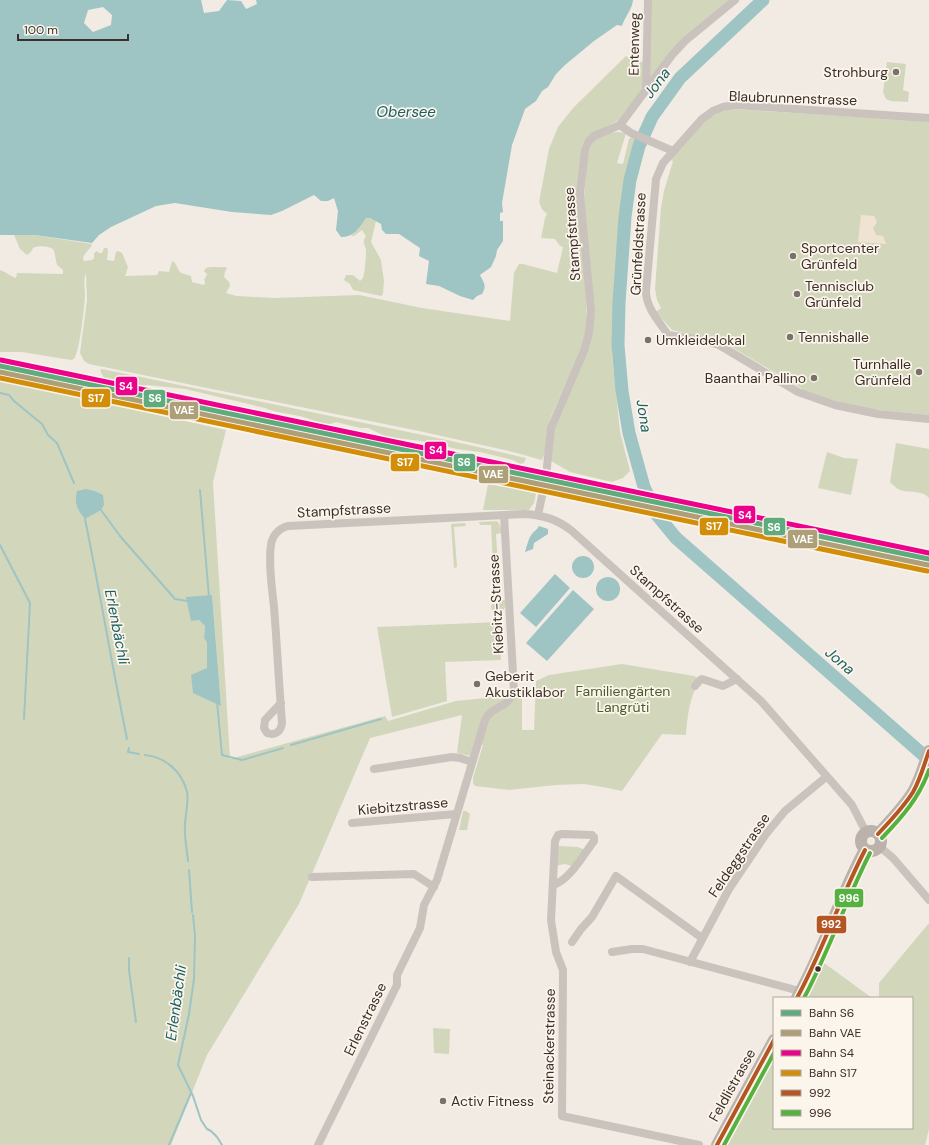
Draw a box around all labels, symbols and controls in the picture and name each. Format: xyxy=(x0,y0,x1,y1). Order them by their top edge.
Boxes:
street label: Entenweg xyxy=(624,12,644,76)
scale bar xyxy=(18,16,128,42)
text: 100 m xyxy=(24,22,58,38)
place label: Strohburg xyxy=(824,63,888,81)
water label: Jona xyxy=(639,64,675,102)
marker: Strohburg xyxy=(891,67,901,77)
street label: Blaubrunnenstrasse xyxy=(729,87,857,109)
water label: Obersee xyxy=(376,102,436,122)
street label: Stampfstrasse xyxy=(560,186,584,281)
street label: Grünfeldstrasse xyxy=(626,192,650,296)
place label: Sportcenter Grünfeld xyxy=(801,239,879,273)
marker: Sportcenter Grünfeld xyxy=(788,251,798,261)
place label: Tennisclub Grünfeld xyxy=(805,277,874,311)
marker: Tennisclub Grünfeld xyxy=(792,289,802,299)
place label: Tennishalle xyxy=(798,328,869,346)
place label: Umkleidelokal xyxy=(656,331,745,349)
marker: Tennishalle xyxy=(785,332,795,342)
marker: Umkleidelokal xyxy=(643,335,653,345)
place label: Turnhalle Grünfeld xyxy=(853,355,911,389)
marker: Turnhalle Grünfeld xyxy=(914,367,924,377)
place label: Baanthai Pallino xyxy=(705,369,806,387)
marker: Baanthai Pallino xyxy=(809,373,819,383)
line badge: S4 xyxy=(115,376,138,396)
text: S4 xyxy=(119,379,133,393)
line badge: S17 xyxy=(81,388,111,408)
line badge: S6 xyxy=(143,389,166,408)
text: S17 xyxy=(88,391,104,405)
text: S6 xyxy=(148,391,162,405)
water label: Jona xyxy=(632,398,656,434)
line badge: VAE xyxy=(169,401,199,420)
text: VAE xyxy=(173,403,195,417)
line badge: S4 xyxy=(424,441,447,460)
text: S4 xyxy=(429,443,443,457)
line badge: S17 xyxy=(390,453,420,472)
line badge: S6 xyxy=(453,453,476,472)
text: S17 xyxy=(397,455,413,469)
text: S6 xyxy=(457,455,471,469)
line badge: VAE xyxy=(478,465,509,484)
text: VAE xyxy=(482,467,504,481)
street label: Stampfstrasse xyxy=(297,499,391,521)
line badge: S4 xyxy=(733,505,756,524)
text: S4 xyxy=(738,508,752,522)
line badge: S17 xyxy=(699,517,729,536)
line badge: S6 xyxy=(763,517,786,536)
text: S17 xyxy=(706,519,722,533)
text: S6 xyxy=(767,520,781,534)
line badge: VAE xyxy=(787,529,818,549)
text: VAE xyxy=(792,532,814,546)
street label: Kiebitz-Strasse xyxy=(484,554,508,654)
street label: Stampfstrasse xyxy=(626,561,708,637)
water label: Erlenbächli xyxy=(100,588,134,667)
water label: Jona xyxy=(821,643,859,679)
place label: Geberit Akustiklabor xyxy=(485,667,565,701)
marker: Geberit Akustiklabor xyxy=(472,679,482,689)
park label: Familiengärten Langrüti xyxy=(576,682,670,716)
street label: Kiebitzstrasse xyxy=(357,793,449,819)
street label: Feldeggstrasse xyxy=(704,809,774,900)
line badge: 996 xyxy=(834,888,864,908)
text: 996 xyxy=(839,891,859,905)
line badge: 992 xyxy=(816,915,847,934)
text: 992 xyxy=(821,917,841,931)
water label: Erlenbächli xyxy=(161,964,191,1042)
unlabelled marker xyxy=(813,964,823,974)
street label: Erlenstrasse xyxy=(340,979,390,1059)
street label: Steinackerstrasse xyxy=(539,988,559,1104)
legend xyxy=(773,997,913,1129)
text: Bahn S6 xyxy=(809,1005,854,1021)
text: Bahn VAE xyxy=(809,1025,862,1041)
street label: Feldlistrasse xyxy=(705,1045,759,1125)
text: Bahn S4 xyxy=(809,1045,854,1061)
text: Bahn S17 xyxy=(809,1065,857,1081)
text: 992 xyxy=(809,1085,831,1101)
place label: Activ Fitness xyxy=(451,1092,534,1110)
marker: Activ Fitness xyxy=(438,1096,448,1106)
text: 996 xyxy=(809,1105,832,1121)

